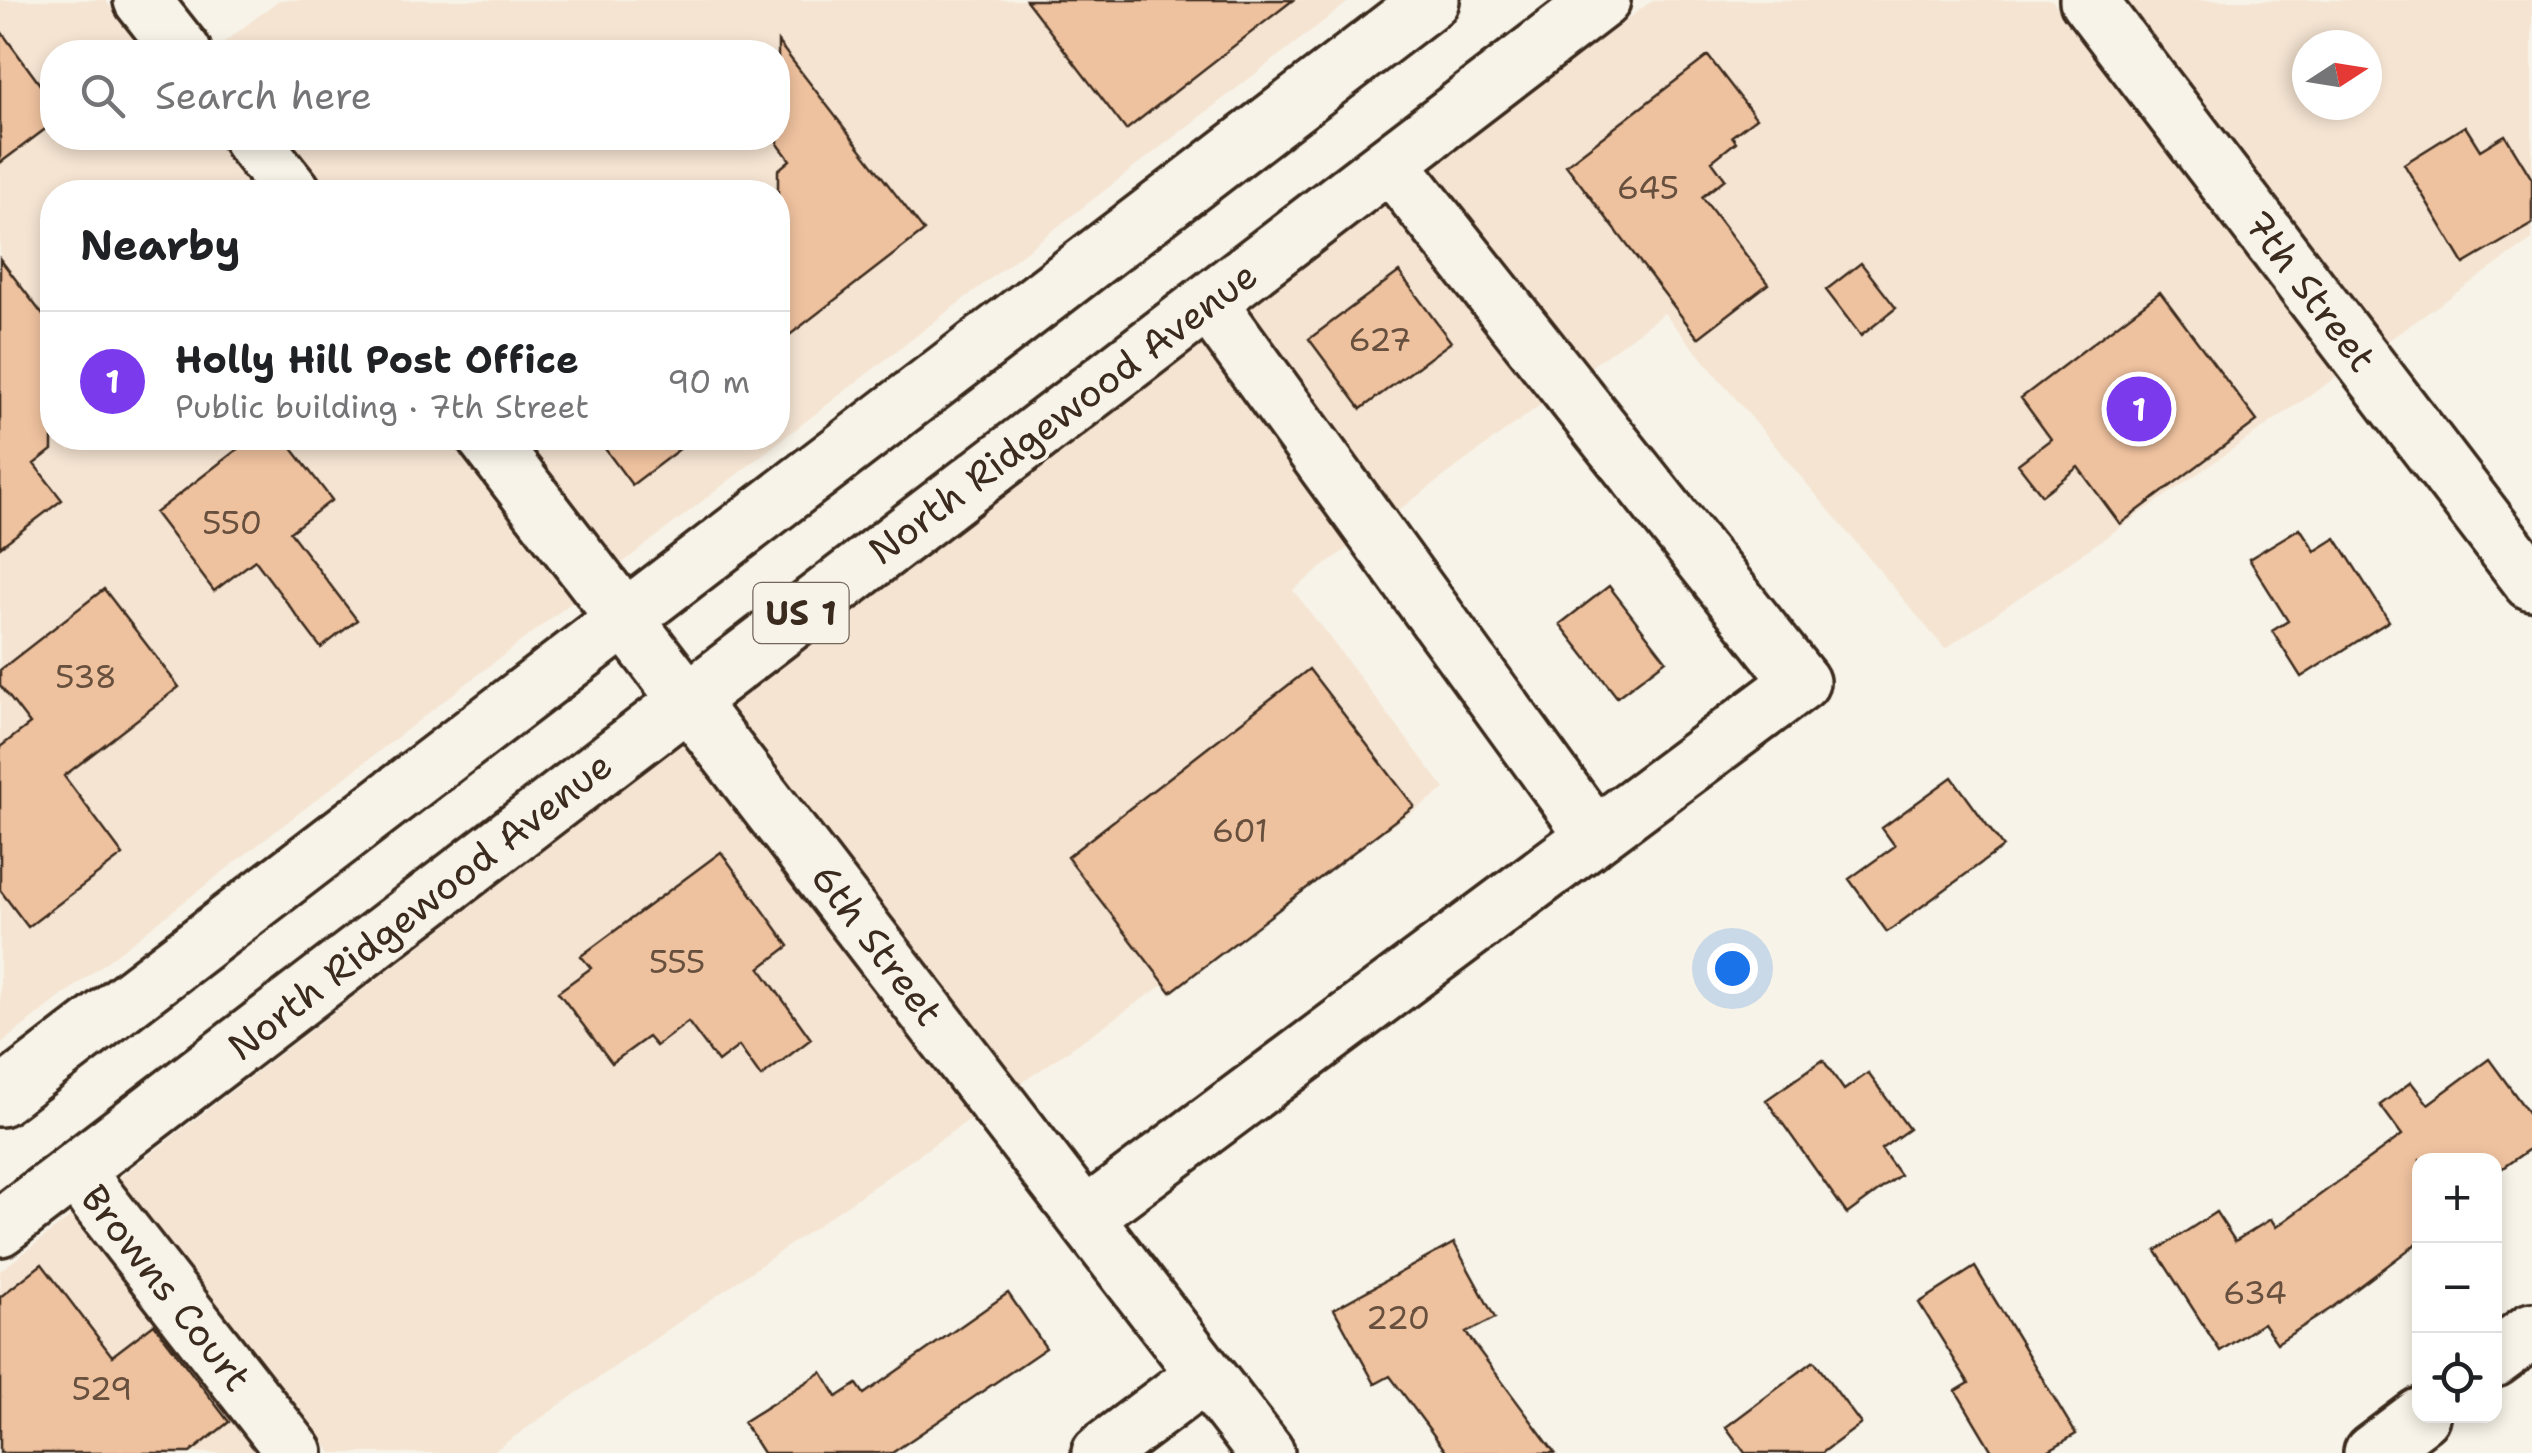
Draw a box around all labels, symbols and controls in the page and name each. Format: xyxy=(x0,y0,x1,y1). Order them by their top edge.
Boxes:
north arrow xyxy=(2292,30,2382,120)
search box xyxy=(40,40,790,150)
icon: search xyxy=(75,68,130,123)
text: Search here xyxy=(155,70,372,121)
house number: 645 xyxy=(1617,166,1679,209)
street label: 7th Street xyxy=(2233,199,2388,382)
text: Nearby xyxy=(80,217,240,273)
street label: North Ridgewood Avenue xyxy=(858,249,1268,576)
house number: 627 xyxy=(1349,318,1411,361)
text: Holly Hill Post Office xyxy=(175,334,579,385)
text: 1 xyxy=(105,360,120,403)
text: 90 m xyxy=(667,360,750,403)
pin: 1 xyxy=(2106,372,2172,446)
text: Public building · 7th Street xyxy=(175,385,589,428)
house number: 550 xyxy=(202,501,262,544)
road number: US 1 xyxy=(754,583,848,643)
house number: 538 xyxy=(55,655,117,698)
street label: North Ridgewood Avenue xyxy=(217,739,622,1072)
house number: 601 xyxy=(1212,809,1268,852)
street label: 6th Street xyxy=(800,853,955,1036)
house number: 555 xyxy=(649,940,705,983)
your location xyxy=(1707,943,1758,994)
map controls xyxy=(2412,1153,2502,1423)
button: + xyxy=(2412,1153,2502,1243)
street label: Browns Court xyxy=(70,1174,263,1401)
button: − xyxy=(2412,1243,2502,1333)
house number: 634 xyxy=(2223,1271,2287,1314)
house number: 220 xyxy=(1366,1296,1430,1339)
button: locate xyxy=(2412,1333,2502,1423)
house number: 529 xyxy=(71,1367,133,1410)

